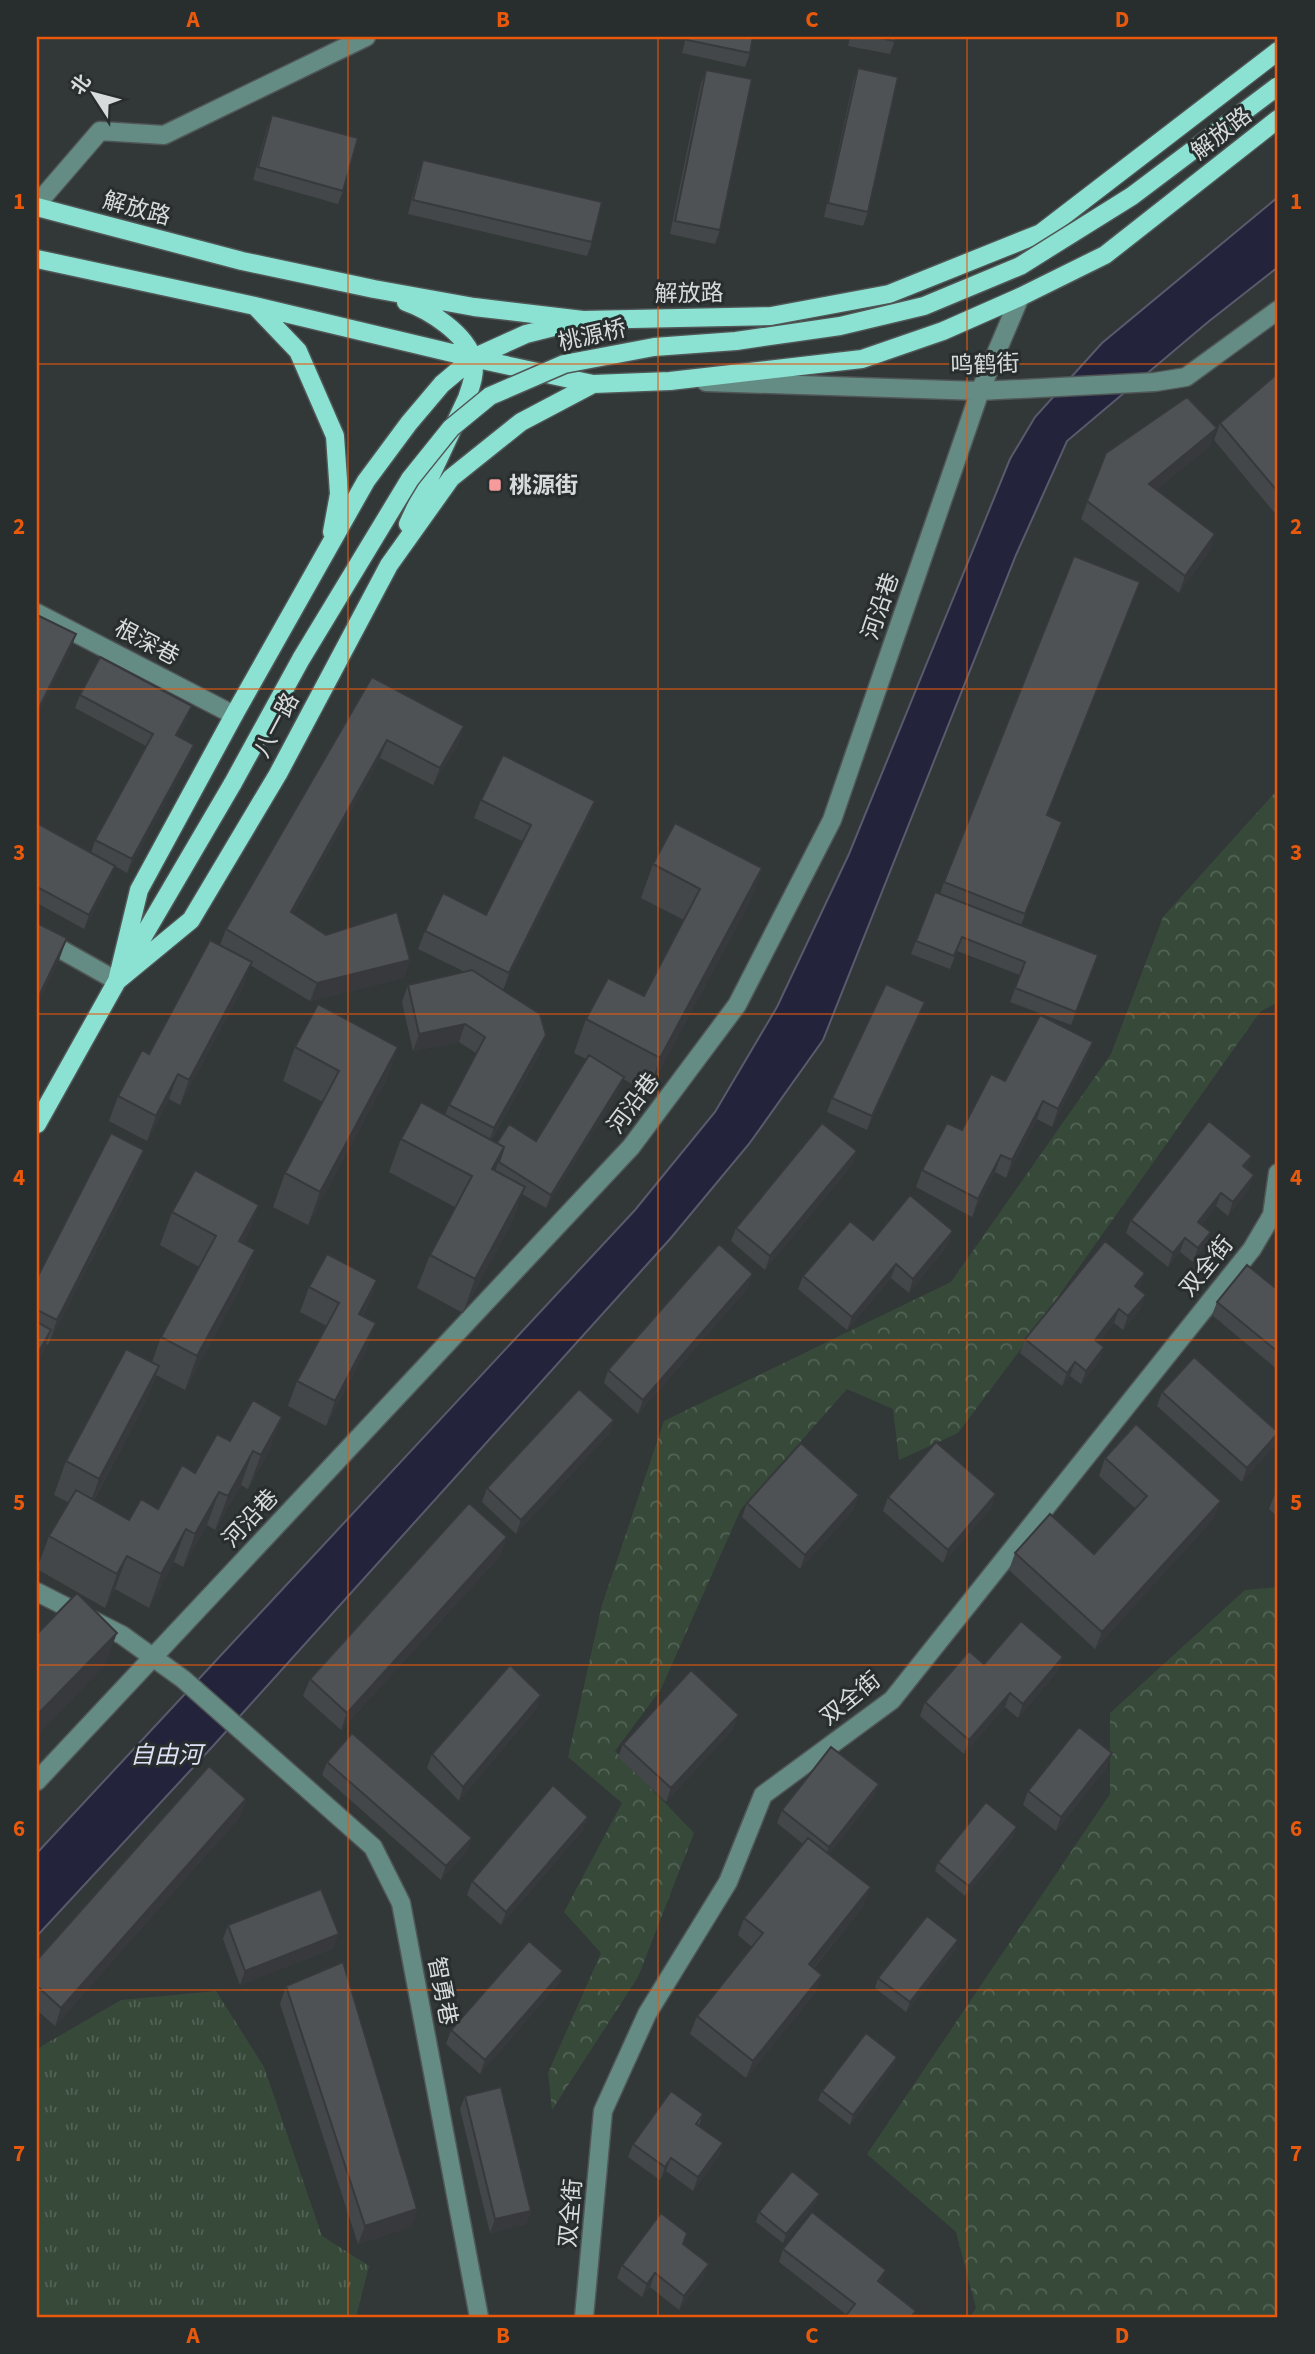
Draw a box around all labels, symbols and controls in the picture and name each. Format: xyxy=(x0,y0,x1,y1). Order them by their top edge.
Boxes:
text: A xyxy=(185,3,200,36)
text: B xyxy=(496,3,510,36)
text: C xyxy=(805,3,819,36)
text: D xyxy=(1115,3,1129,36)
north arrow xyxy=(60,60,130,130)
text: 北 xyxy=(65,69,98,101)
street label: 解放路 xyxy=(1184,99,1259,168)
street label: 解放路 xyxy=(99,184,174,233)
text: 1 xyxy=(13,185,25,218)
text: 1 xyxy=(1290,185,1302,218)
street label: 解放路 xyxy=(654,276,724,311)
street label: 桃源桥 xyxy=(555,312,629,359)
street label: 鸣鹤街 xyxy=(950,347,1020,382)
place label: 桃源街 xyxy=(509,469,578,502)
marker: 桃源街 xyxy=(487,477,503,493)
text: 2 xyxy=(13,510,25,543)
text: 2 xyxy=(1290,510,1302,543)
street label: 河沿巷 xyxy=(854,568,907,644)
street label: 根深巷 xyxy=(109,612,185,673)
street label: 八一路 xyxy=(246,687,307,763)
text: 3 xyxy=(13,836,25,869)
text: 3 xyxy=(1290,836,1302,869)
street label: 河沿巷 xyxy=(599,1066,667,1141)
text: 4 xyxy=(13,1161,25,1194)
text: 4 xyxy=(1290,1161,1302,1194)
street label: 双全街 xyxy=(1172,1229,1241,1304)
street label: 河沿巷 xyxy=(215,1482,286,1555)
text: 5 xyxy=(13,1486,25,1519)
text: 5 xyxy=(1290,1486,1302,1519)
street label: 双全街 xyxy=(813,1664,888,1733)
water label: 自由河 xyxy=(130,1738,206,1773)
text: 6 xyxy=(13,1812,25,1845)
text: 6 xyxy=(1290,1812,1302,1845)
street label: 智勇巷 xyxy=(420,1954,465,2028)
text: 7 xyxy=(13,2137,25,2170)
text: 7 xyxy=(1290,2137,1302,2170)
street label: 双全街 xyxy=(551,2177,590,2249)
text: A xyxy=(185,2319,200,2352)
text: B xyxy=(496,2319,510,2352)
text: C xyxy=(805,2319,819,2352)
text: D xyxy=(1115,2319,1129,2352)

